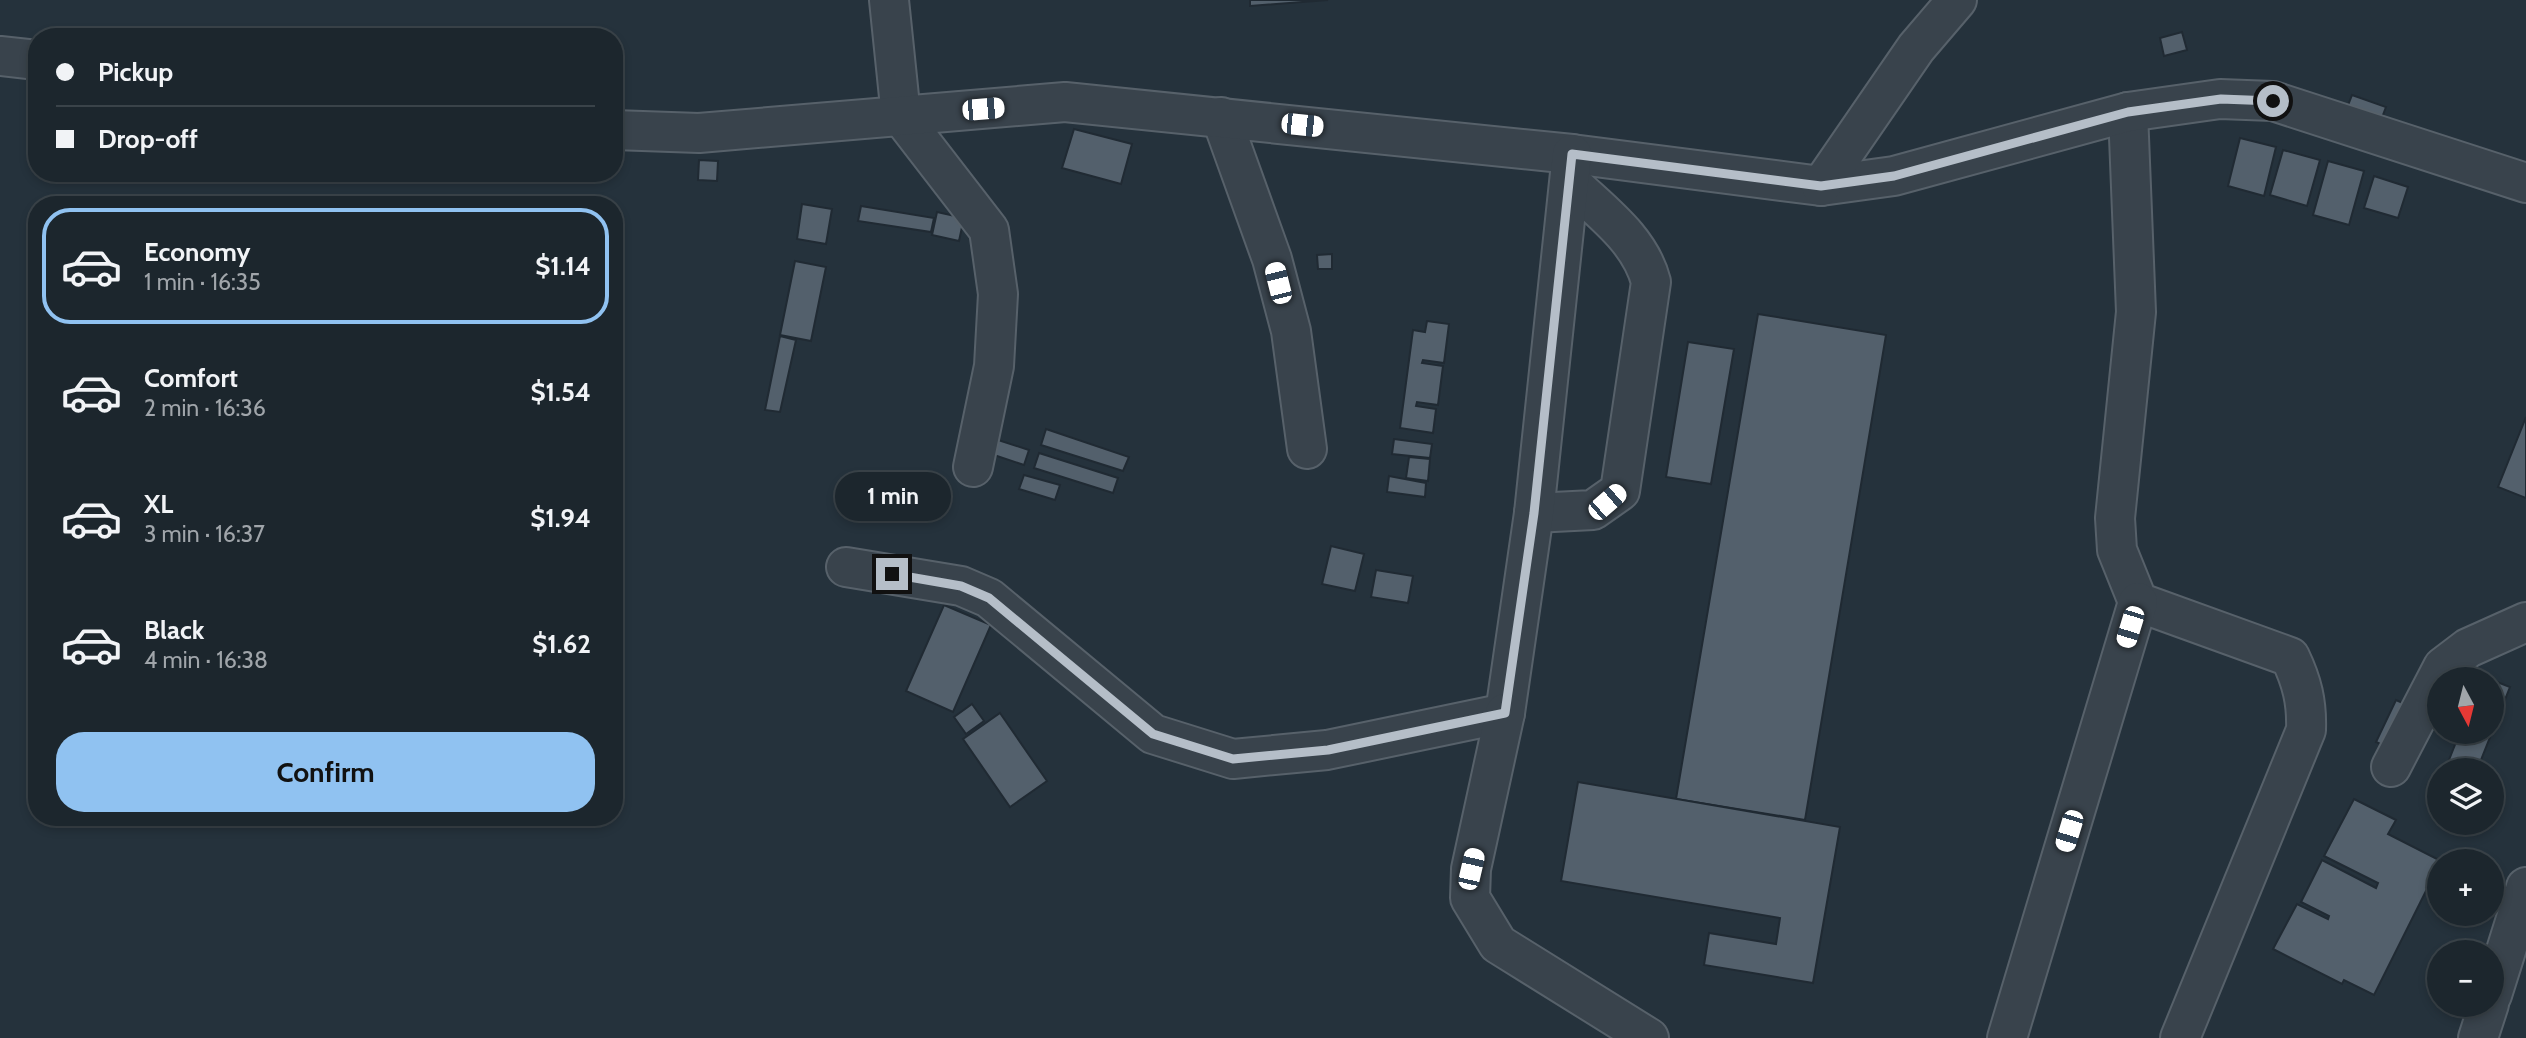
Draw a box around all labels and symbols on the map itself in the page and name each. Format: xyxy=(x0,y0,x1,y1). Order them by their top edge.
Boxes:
route start xyxy=(2257,85,2289,117)
car xyxy=(962,97,1005,121)
car xyxy=(1281,112,1324,138)
car xyxy=(1263,260,1294,306)
callout: 1 min xyxy=(834,472,950,522)
car xyxy=(1585,480,1630,524)
route end xyxy=(876,558,908,590)
car xyxy=(2114,604,2147,650)
north arrow xyxy=(2427,667,2504,744)
car xyxy=(2053,808,2086,854)
car xyxy=(1457,846,1486,892)

